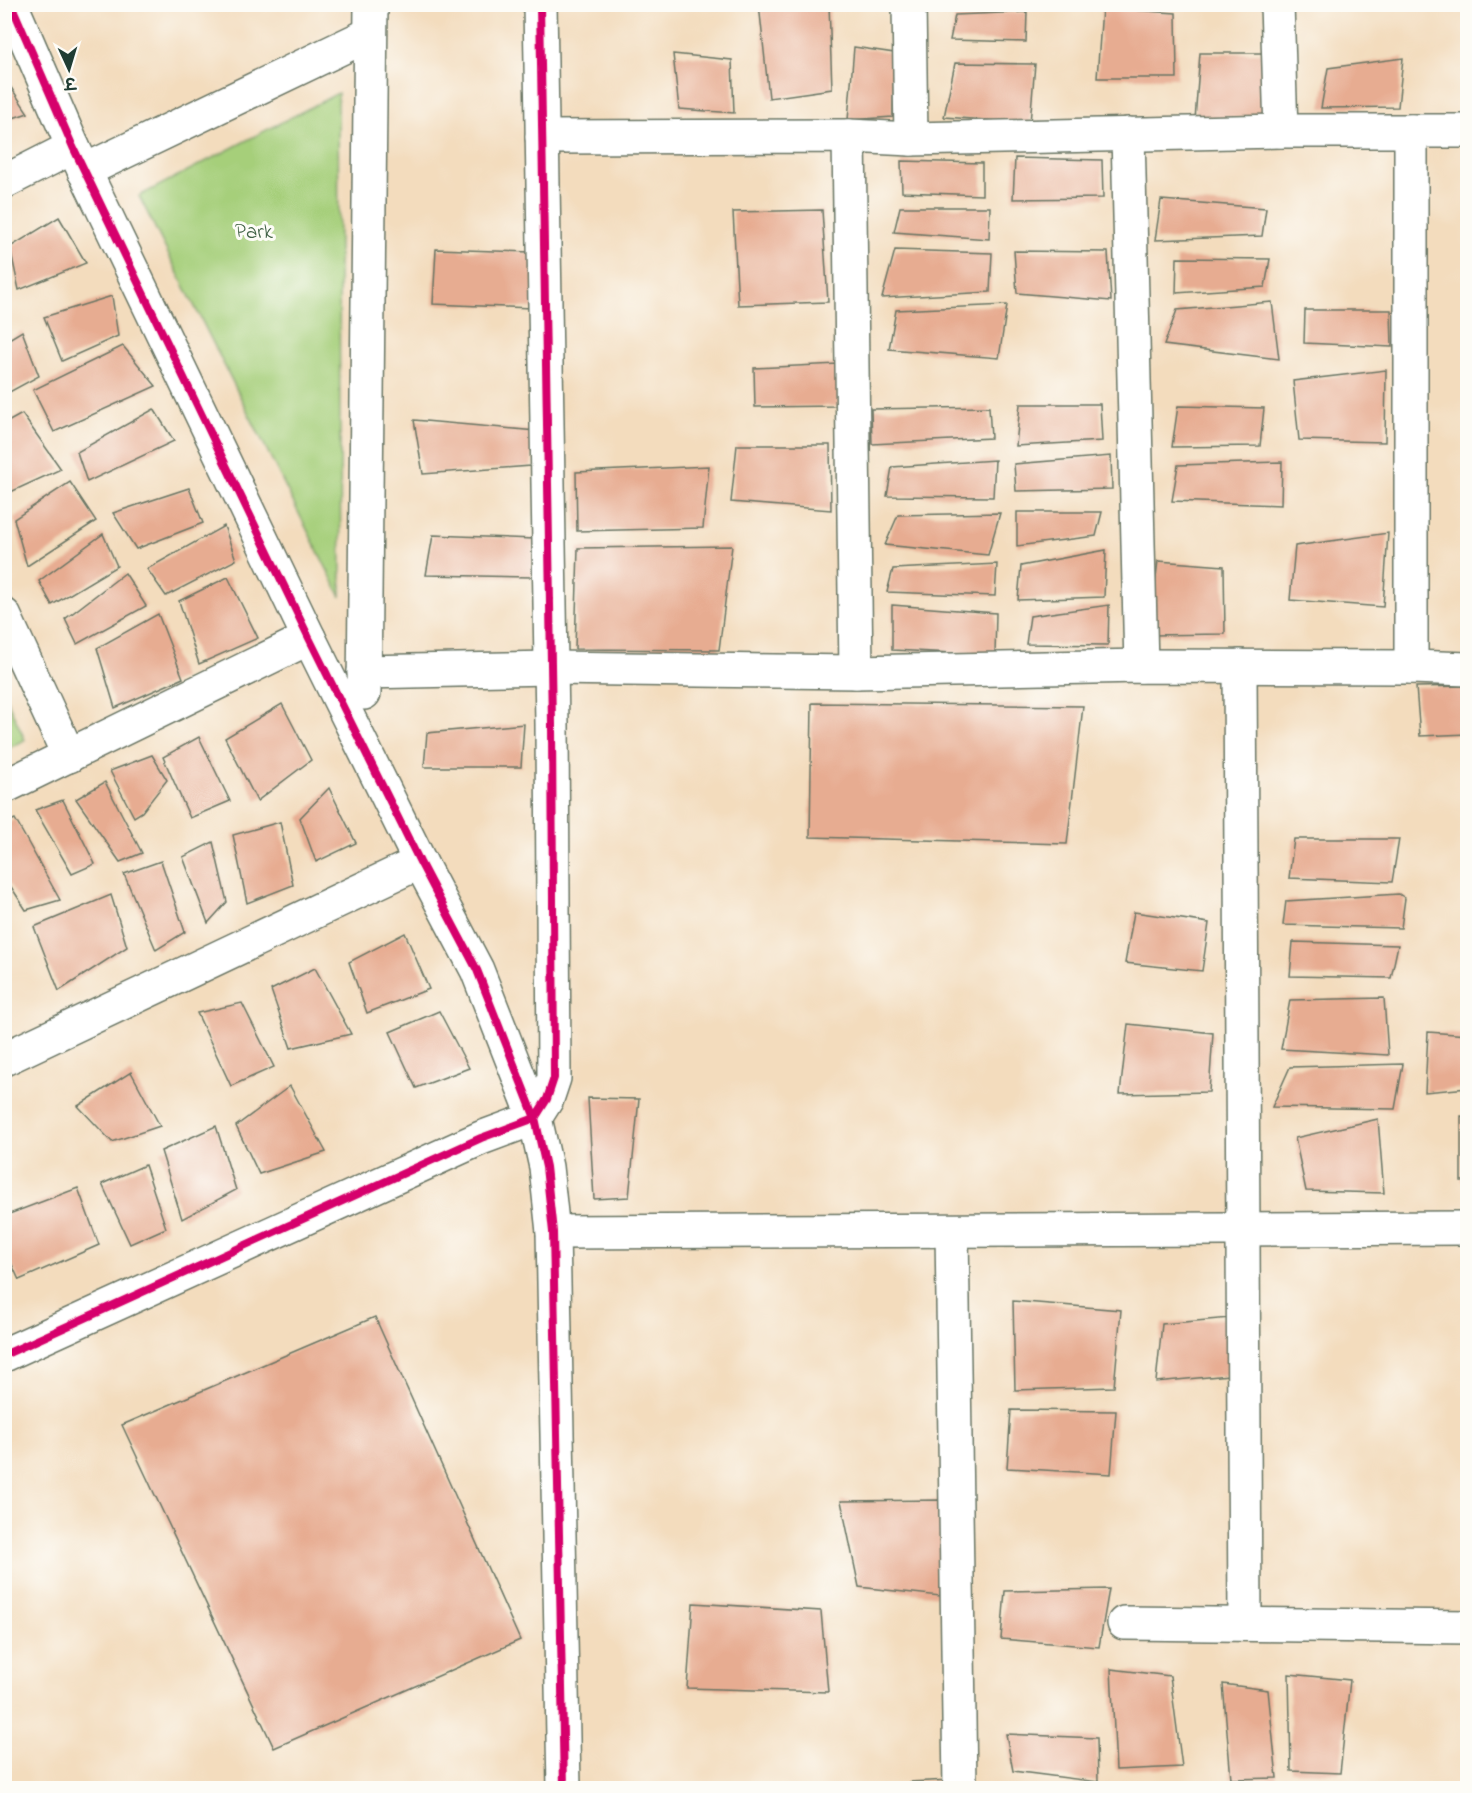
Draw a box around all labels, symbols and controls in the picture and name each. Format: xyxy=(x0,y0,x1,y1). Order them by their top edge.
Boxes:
north arrow xyxy=(39,39,99,99)
text: उ xyxy=(62,69,78,94)
park label: Park xyxy=(235,218,274,248)

